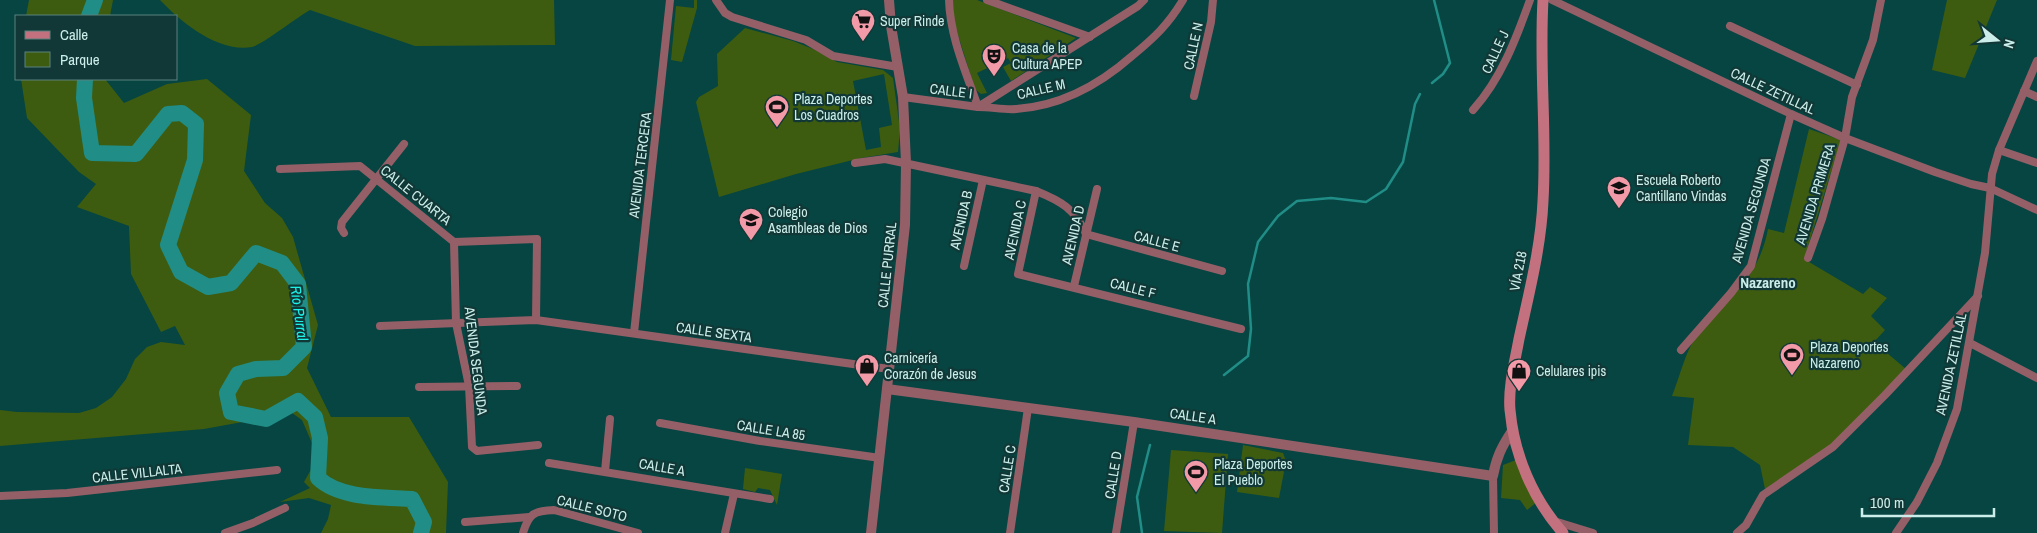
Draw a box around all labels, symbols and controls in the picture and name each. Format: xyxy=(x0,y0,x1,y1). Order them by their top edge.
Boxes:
supermarket icon: Super Rinde xyxy=(850,8,876,42)
place label: Super Rinde xyxy=(880,12,944,30)
legend xyxy=(15,15,178,80)
north arrow xyxy=(1972,15,2022,65)
street label: CALLE N xyxy=(1179,21,1207,71)
text: Calle xyxy=(60,24,88,45)
street label: CALLE J xyxy=(1477,28,1513,76)
text: N xyxy=(2000,37,2019,50)
place label: Casa de la Cultura APEP xyxy=(1012,39,1083,73)
theatre icon: Casa de la Cultura APEP xyxy=(981,43,1007,77)
text: Parque xyxy=(60,49,100,70)
street label: CALLE ZETILLAL xyxy=(1728,64,1819,119)
street label: CALLE M xyxy=(1015,75,1067,103)
street label: CALLE I xyxy=(929,79,973,103)
place label: Plaza Deportes Los Cuadros xyxy=(794,90,873,124)
sports icon: Plaza Deportes Los Cuadros xyxy=(764,94,790,128)
street label: AVENIDA TERCERA xyxy=(624,111,655,220)
street label: AVENIDA PRIMERA xyxy=(1791,141,1839,248)
street label: AVENIDA SEGUNDA xyxy=(1727,155,1775,266)
street label: CALLE CUARTA xyxy=(377,161,455,229)
place label: Escuela Roberto Cantillano Vindas xyxy=(1636,171,1727,205)
school or university icon: Escuela Roberto Cantillano Vindas xyxy=(1606,175,1632,209)
street label: AVENIDA B xyxy=(945,189,977,252)
street label: AVENIDA C xyxy=(1000,199,1030,262)
place label: Colegio Asambleas de Dios xyxy=(767,203,868,237)
street label: AVENIDA D xyxy=(1057,204,1089,267)
school or university icon: Colegio Asambleas de Dios xyxy=(738,207,764,241)
street label: CALLE PURRAL xyxy=(874,221,901,309)
street label: CALLE E xyxy=(1132,226,1182,256)
street label: VÍA 218 xyxy=(1505,250,1531,292)
district label: Nazareno xyxy=(1740,272,1796,293)
street label: CALLE F xyxy=(1108,274,1158,302)
water label: Río Purral xyxy=(285,284,314,342)
street label: AVENIDA SEGUNDA xyxy=(460,305,492,416)
street label: AVENIDA ZETILLAL xyxy=(1931,311,1971,418)
street label: CALLE SEXTA xyxy=(675,318,753,346)
place label: Plaza Deportes Nazareno xyxy=(1810,338,1889,372)
sports icon: Plaza Deportes Nazareno xyxy=(1779,342,1805,376)
place label: Carnicería Corazón de Jesus xyxy=(884,349,977,383)
shop icon: Carnicería Corazón de Jesus xyxy=(854,353,880,387)
shop icon: Celulares ipis xyxy=(1506,358,1532,392)
place label: Celulares ipis xyxy=(1536,362,1606,380)
street label: CALLE A xyxy=(1169,404,1218,428)
street label: CALLE LA 85 xyxy=(736,416,806,444)
street label: CALLE C xyxy=(994,444,1020,494)
street label: CALLE D xyxy=(1100,450,1126,500)
street label: CALLE A xyxy=(637,454,687,480)
place label: Plaza Deportes El Pueblo xyxy=(1214,455,1293,489)
street label: CALLE VILLALTA xyxy=(91,459,183,487)
sports icon: Plaza Deportes El Pueblo xyxy=(1183,459,1209,493)
scale bar xyxy=(1862,486,1994,518)
street label: CALLE SOTO xyxy=(555,491,629,525)
text: 100 m xyxy=(1870,492,1904,513)

